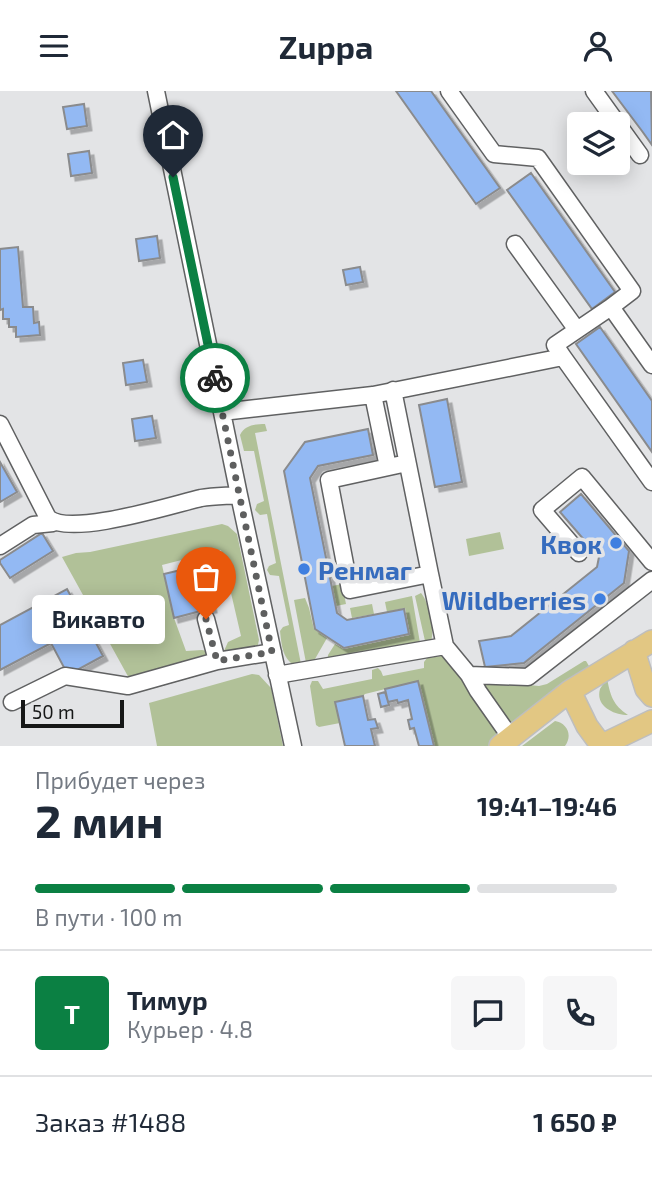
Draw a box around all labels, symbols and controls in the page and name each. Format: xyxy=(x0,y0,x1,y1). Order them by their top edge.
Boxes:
icon: menu xyxy=(35,27,73,65)
text: Zuppa xyxy=(279,27,373,65)
icon: person xyxy=(579,27,617,65)
pin xyxy=(143,105,203,177)
map controls xyxy=(567,112,630,175)
button: layers xyxy=(567,112,630,175)
icon: home xyxy=(154,116,192,154)
courier xyxy=(180,343,250,413)
icon: bike xyxy=(196,359,234,397)
place label: Квок xyxy=(540,528,602,559)
marker: Квок xyxy=(608,535,624,551)
pin xyxy=(176,547,236,619)
place label: Ренмаг xyxy=(318,554,412,585)
icon: bag xyxy=(187,558,225,596)
marker: Ренмаг xyxy=(296,561,312,577)
place label: Wildberries xyxy=(441,584,586,615)
marker: Wildberries xyxy=(592,591,608,607)
callout: Викавто xyxy=(31,595,164,643)
text: Викавто xyxy=(52,605,145,633)
scale bar xyxy=(21,697,124,729)
text: 50 m xyxy=(32,700,75,723)
text: Прибудет через xyxy=(35,766,205,794)
text: 19:41–19:46 xyxy=(477,790,617,821)
text: 2 мин xyxy=(35,792,164,847)
text: В пути · 100 m xyxy=(35,903,182,931)
button: chat xyxy=(451,976,525,1050)
button: phone xyxy=(543,976,617,1050)
text: Тимур xyxy=(127,984,208,1015)
text: Т xyxy=(64,998,80,1029)
text: Курьер · 4.8 xyxy=(127,1015,253,1043)
text: Заказ #1488 xyxy=(35,1106,186,1137)
text: 1 650 ₽ xyxy=(533,1106,617,1137)

